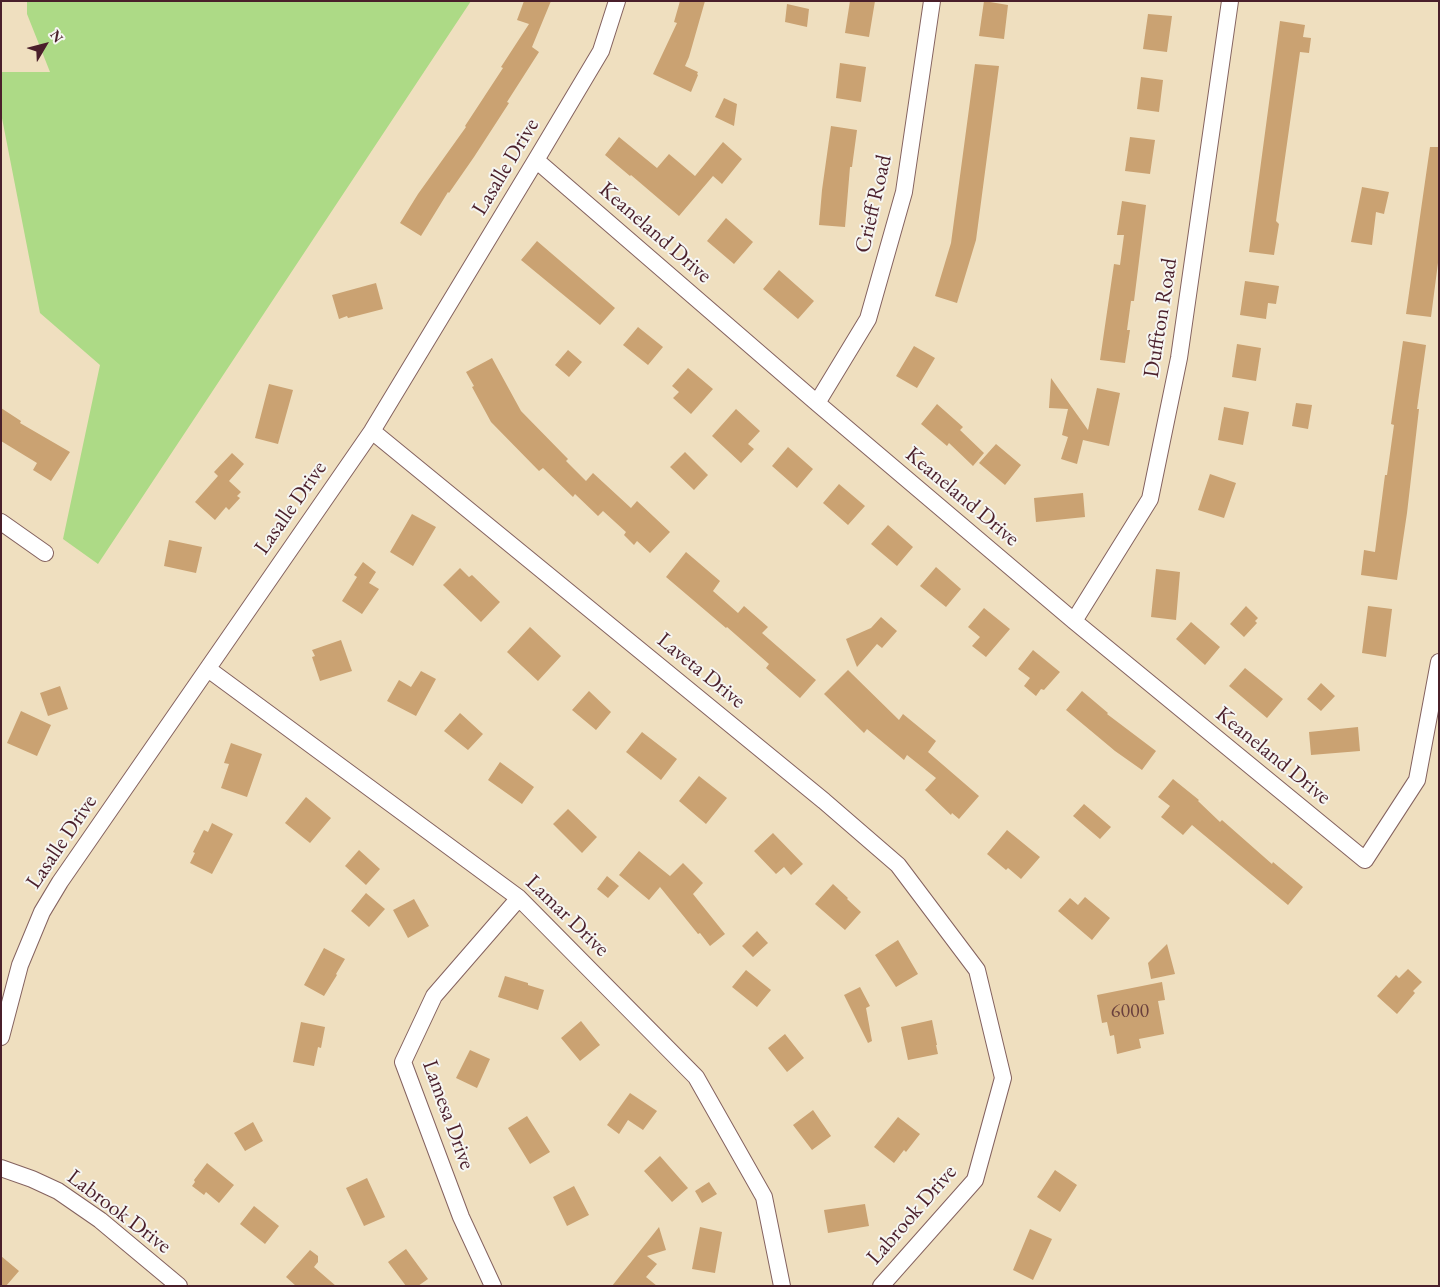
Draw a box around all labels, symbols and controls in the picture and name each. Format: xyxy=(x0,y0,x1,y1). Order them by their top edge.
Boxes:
north arrow xyxy=(20,20,70,70)
text: N xyxy=(46,26,68,46)
street label: Lasalle Drive xyxy=(467,114,545,220)
street label: Crieff Road xyxy=(850,152,898,256)
street label: Keaneland Drive xyxy=(593,177,717,289)
street label: Duffton Road xyxy=(1139,256,1183,380)
street label: Keaneland Drive xyxy=(900,442,1024,552)
street label: Lasalle Drive xyxy=(249,456,333,560)
street label: Laveta Drive xyxy=(652,627,750,715)
street label: Keaneland Drive xyxy=(1210,701,1336,811)
street label: Lasalle Drive xyxy=(21,790,103,894)
street label: Lamar Drive xyxy=(520,870,614,962)
house number: 6000 xyxy=(1111,1000,1149,1024)
street label: Lamesa Drive xyxy=(416,1057,480,1173)
street label: Labrook Drive xyxy=(862,1160,962,1270)
street label: Labrook Drive xyxy=(62,1164,176,1260)

